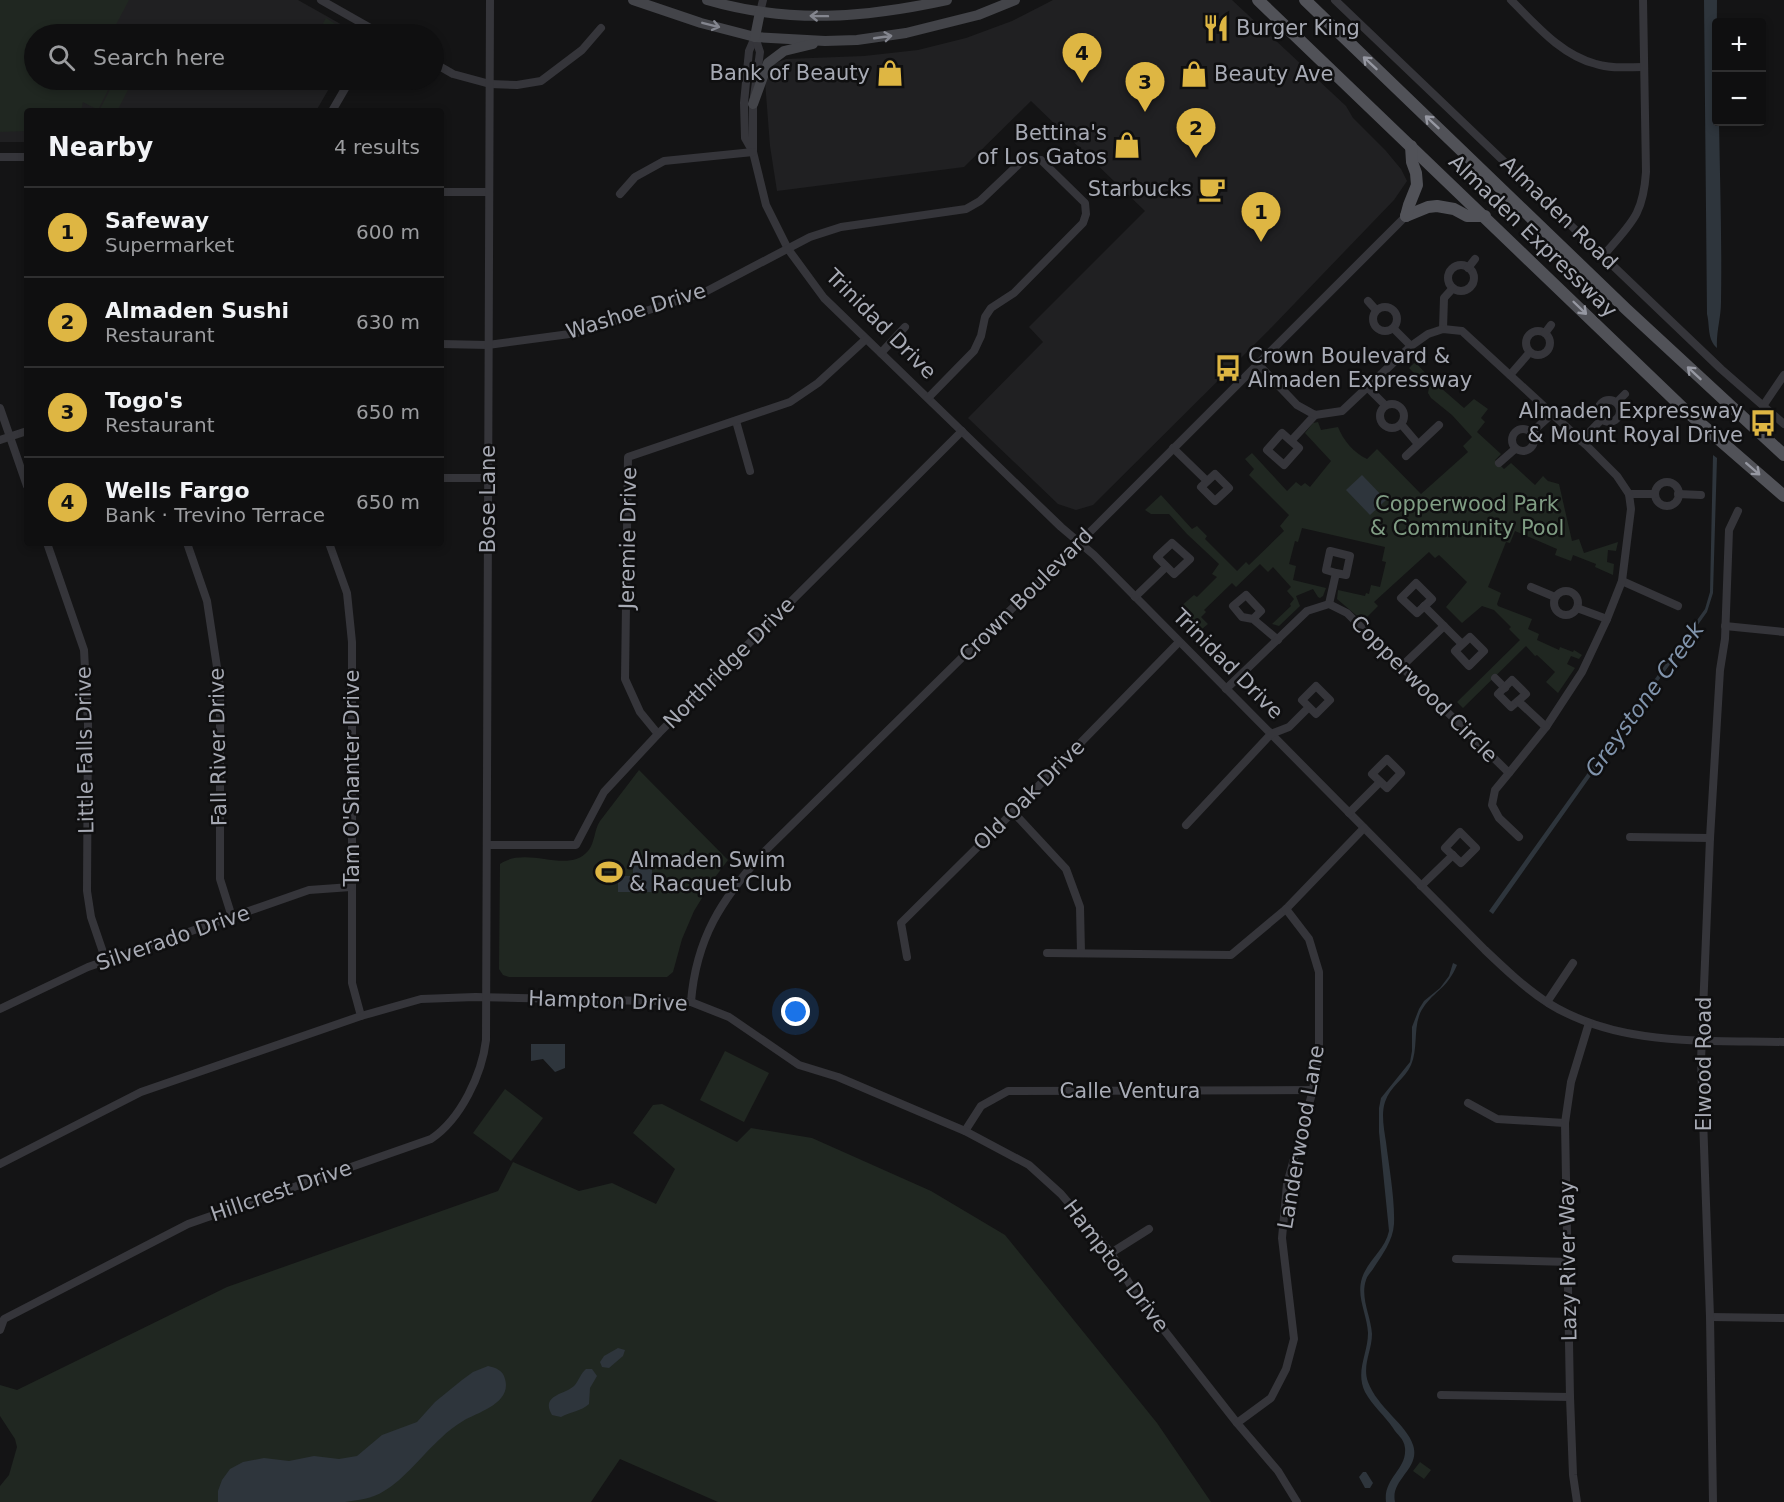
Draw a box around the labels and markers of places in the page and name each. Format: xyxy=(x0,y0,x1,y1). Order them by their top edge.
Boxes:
restaurant icon: Burger King xyxy=(1201,13,1231,43)
place label: Burger King xyxy=(1236,16,1360,40)
pin: 4 xyxy=(1062,34,1102,83)
shop icon: Bank of Beauty xyxy=(875,58,905,88)
shop icon: Beauty Ave xyxy=(1179,59,1209,89)
place label: Bank of Beauty xyxy=(709,61,870,85)
place label: Beauty Ave xyxy=(1214,62,1333,86)
pin: 3 xyxy=(1126,63,1164,112)
pin: 2 xyxy=(1176,108,1216,158)
place label: Bettina's of Los Gatos xyxy=(977,121,1107,169)
shop icon: Bettina's of Los Gatos xyxy=(1112,130,1142,160)
cafe icon: Starbucks xyxy=(1197,174,1227,204)
place label: Starbucks xyxy=(1088,177,1192,201)
pin: 1 xyxy=(1242,192,1280,242)
place label: Crown Boulevard & Almaden Expressway xyxy=(1248,344,1472,392)
bus stop icon: Crown Boulevard & Almaden Expressway xyxy=(1213,353,1243,383)
place label: Almaden Expressway & Mount Royal Drive xyxy=(1519,399,1743,447)
bus stop icon: Almaden Expressway & Mount Royal Drive xyxy=(1748,408,1778,438)
place label: Almaden Swim & Racquet Club xyxy=(629,848,792,896)
sports icon: Almaden Swim & Racquet Club xyxy=(594,857,624,887)

